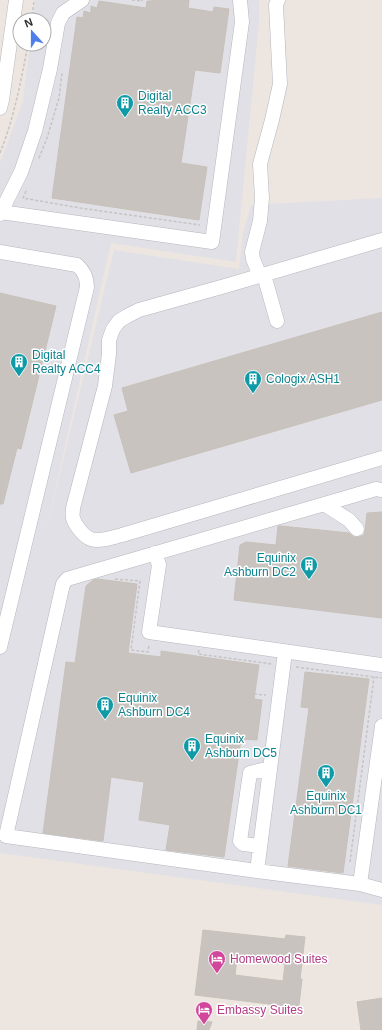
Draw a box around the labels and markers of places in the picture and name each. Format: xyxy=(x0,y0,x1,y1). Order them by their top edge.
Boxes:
place label: Digital Realty ACC3 xyxy=(138,89,207,117)
building icon: Digital Realty ACC3 xyxy=(115,93,135,118)
place label: Digital Realty ACC4 xyxy=(32,348,101,376)
building icon: Digital Realty ACC4 xyxy=(9,352,29,377)
building icon: Cologix ASH1 xyxy=(243,369,263,394)
place label: Cologix ASH1 xyxy=(266,372,340,386)
place label: Equinix Ashburn DC2 xyxy=(224,551,296,579)
building icon: Equinix Ashburn DC2 xyxy=(299,555,319,580)
place label: Equinix Ashburn DC4 xyxy=(118,691,190,719)
building icon: Equinix Ashburn DC4 xyxy=(95,695,115,720)
place label: Equinix Ashburn DC5 xyxy=(205,732,277,760)
building icon: Equinix Ashburn DC5 xyxy=(182,736,202,761)
building icon: Equinix Ashburn DC1 xyxy=(316,763,336,788)
place label: Equinix Ashburn DC1 xyxy=(290,789,362,817)
hotel icon: Homewood Suites xyxy=(207,949,227,974)
place label: Homewood Suites xyxy=(230,952,327,966)
hotel icon: Embassy Suites xyxy=(194,1000,214,1025)
place label: Embassy Suites xyxy=(217,1003,303,1017)

